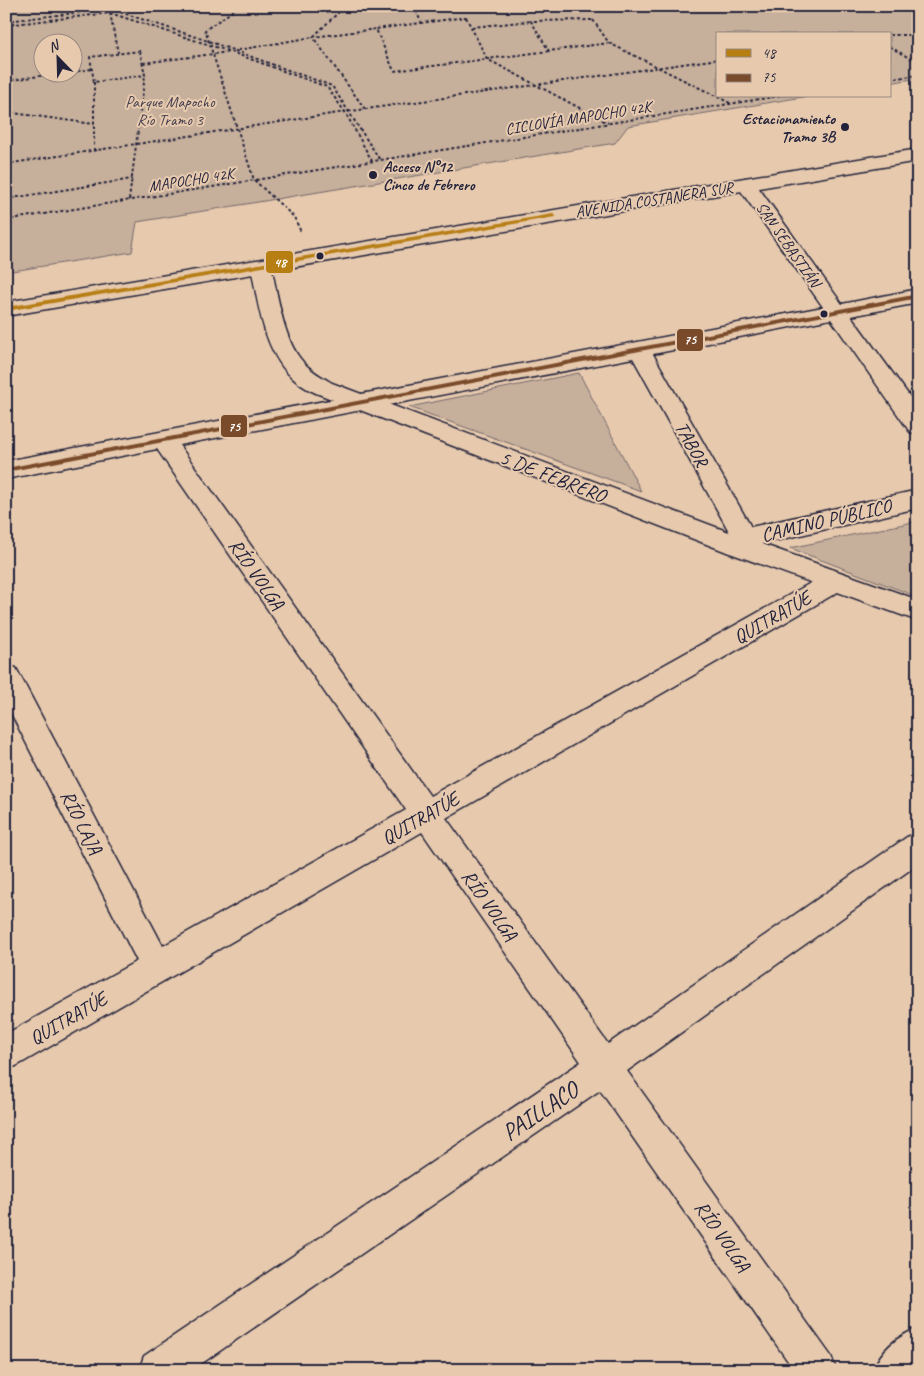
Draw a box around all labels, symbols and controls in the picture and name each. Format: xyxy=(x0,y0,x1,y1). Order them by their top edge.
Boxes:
north arrow xyxy=(32,32,82,82)
legend xyxy=(716,32,892,98)
text: N xyxy=(46,36,63,56)
text: 48 xyxy=(762,44,777,63)
text: 75 xyxy=(762,68,777,87)
park label: Parque Mapocho Río Tramo 3 xyxy=(125,92,216,130)
street label: CICLOVÍA MAPOCHO 42K xyxy=(504,96,655,139)
place label: Estacionamiento Tramo 3B xyxy=(742,109,837,147)
marker: Estacionamiento Tramo 3B xyxy=(839,121,851,133)
place label: Acceso N°12 Cinco de Febrero xyxy=(383,157,476,195)
street label: MAPOCHO 42K xyxy=(147,163,238,197)
marker: Acceso N°12 Cinco de Febrero xyxy=(367,169,379,181)
street label: AVENIDA COSTANERA SUR xyxy=(574,177,737,222)
street label: SAN SEBASTIÁN xyxy=(752,198,826,293)
line badge: 48 xyxy=(265,250,294,274)
unlabelled marker xyxy=(315,251,325,261)
text: 48 xyxy=(274,254,288,271)
unlabelled marker xyxy=(819,309,829,319)
line badge: 75 xyxy=(676,328,704,352)
text: 75 xyxy=(684,331,698,348)
line badge: 75 xyxy=(220,414,248,438)
street label: TABOR xyxy=(669,417,715,473)
text: 75 xyxy=(228,418,242,435)
street label: 5 DE FEBRERO xyxy=(496,445,611,509)
street label: CAMINO PÚBLICO xyxy=(759,493,896,548)
street label: RÍO VOLGA xyxy=(223,534,291,615)
street label: QUITRATÚE xyxy=(729,584,817,650)
street label: QUITRATÚE xyxy=(377,785,465,851)
street label: RÍO LAJA xyxy=(55,786,109,859)
street label: RÍO VOLGA xyxy=(456,865,524,946)
street label: QUITRATÚE xyxy=(25,985,113,1051)
street label: PAILLACO xyxy=(496,1073,586,1147)
street label: RÍO VOLGA xyxy=(689,1196,757,1277)

